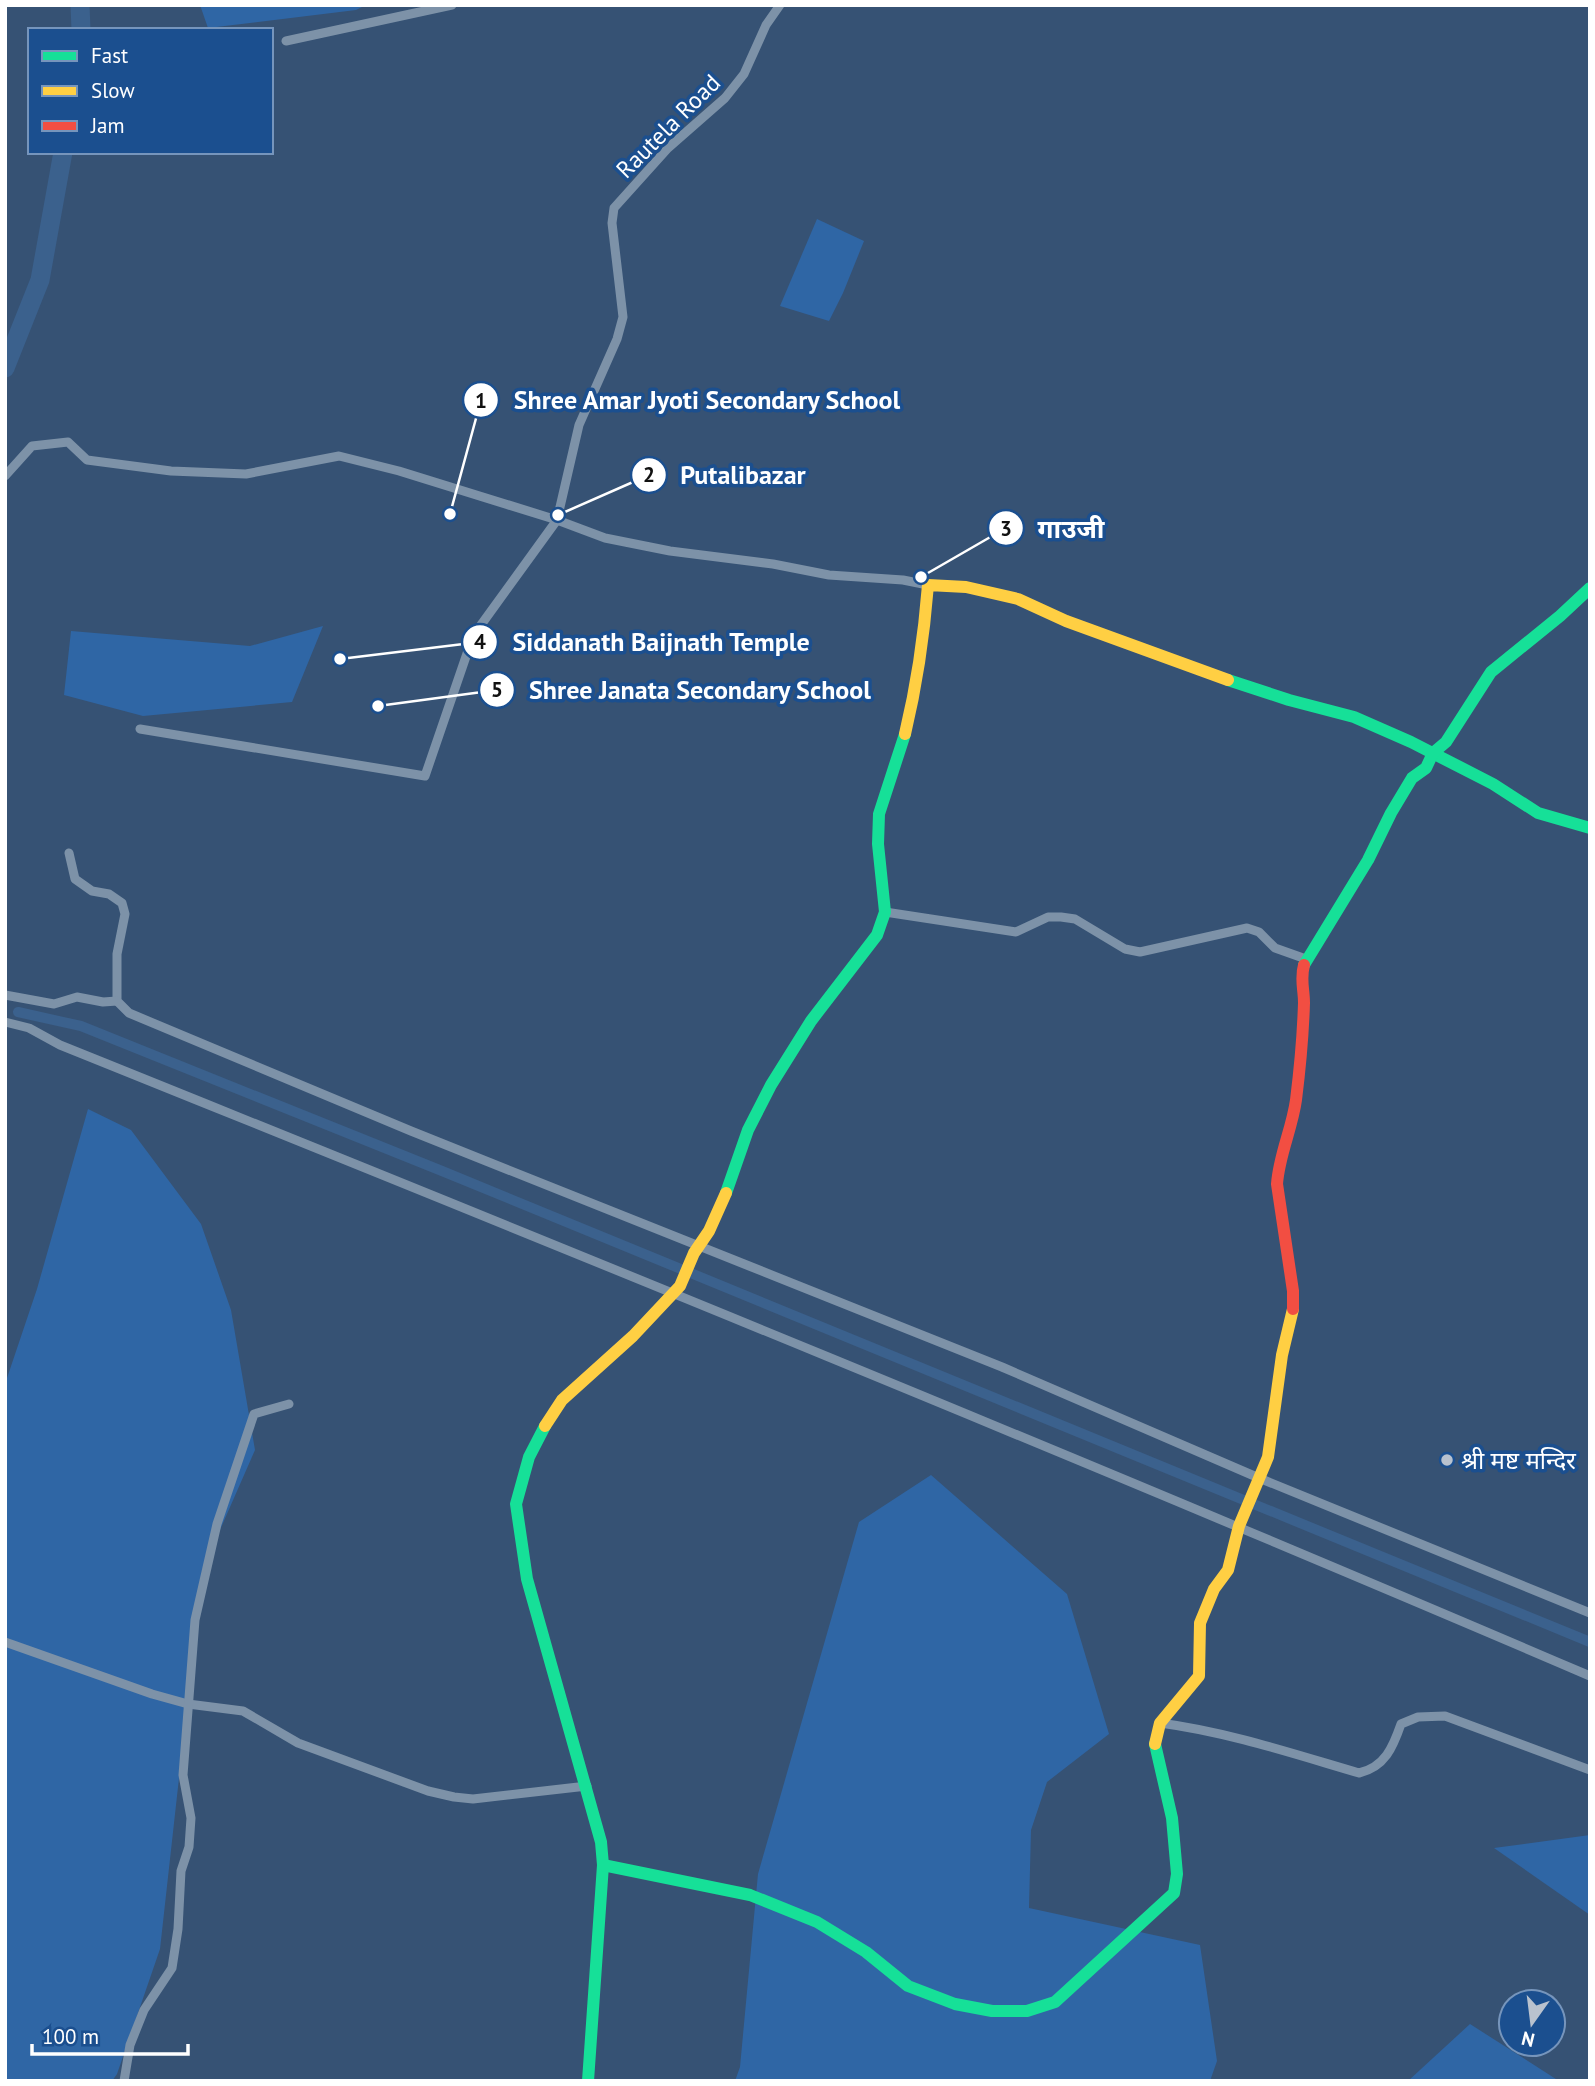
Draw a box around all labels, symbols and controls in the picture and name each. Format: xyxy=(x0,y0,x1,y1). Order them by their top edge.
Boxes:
legend xyxy=(28,28,273,154)
text: Fast xyxy=(91,42,128,69)
street label: Rautela Road xyxy=(609,67,727,185)
text: Slow xyxy=(91,77,135,104)
text: Jam xyxy=(90,112,125,139)
callout: Shree Amar Jyoti Secondary School xyxy=(464,377,915,424)
text: Shree Amar Jyoti Secondary School xyxy=(514,383,901,416)
text: 1 xyxy=(475,387,487,414)
callout: Putalibazar xyxy=(632,451,820,498)
text: Putalibazar xyxy=(680,458,807,491)
text: 2 xyxy=(643,461,655,488)
callout: गाउजी xyxy=(988,505,1118,552)
text: गाउजी xyxy=(1038,512,1106,545)
text: 3 xyxy=(1000,515,1012,542)
callout: Siddanath Baijnath Temple xyxy=(463,618,824,665)
text: Siddanath Baijnath Temple xyxy=(512,625,810,658)
text: 4 xyxy=(474,628,486,655)
callout: Shree Janata Secondary School xyxy=(479,666,885,713)
text: Shree Janata Secondary School xyxy=(529,673,871,706)
text: 5 xyxy=(491,676,503,703)
place label: श्री मष्ट मन्दिर xyxy=(1461,1445,1577,1476)
marker: श्री मष्ट मन्दिर xyxy=(1439,1452,1455,1468)
north arrow xyxy=(1497,1988,1567,2058)
scale bar xyxy=(32,2012,187,2056)
text: 100 m xyxy=(42,2023,99,2050)
text: N xyxy=(1519,2026,1537,2053)

